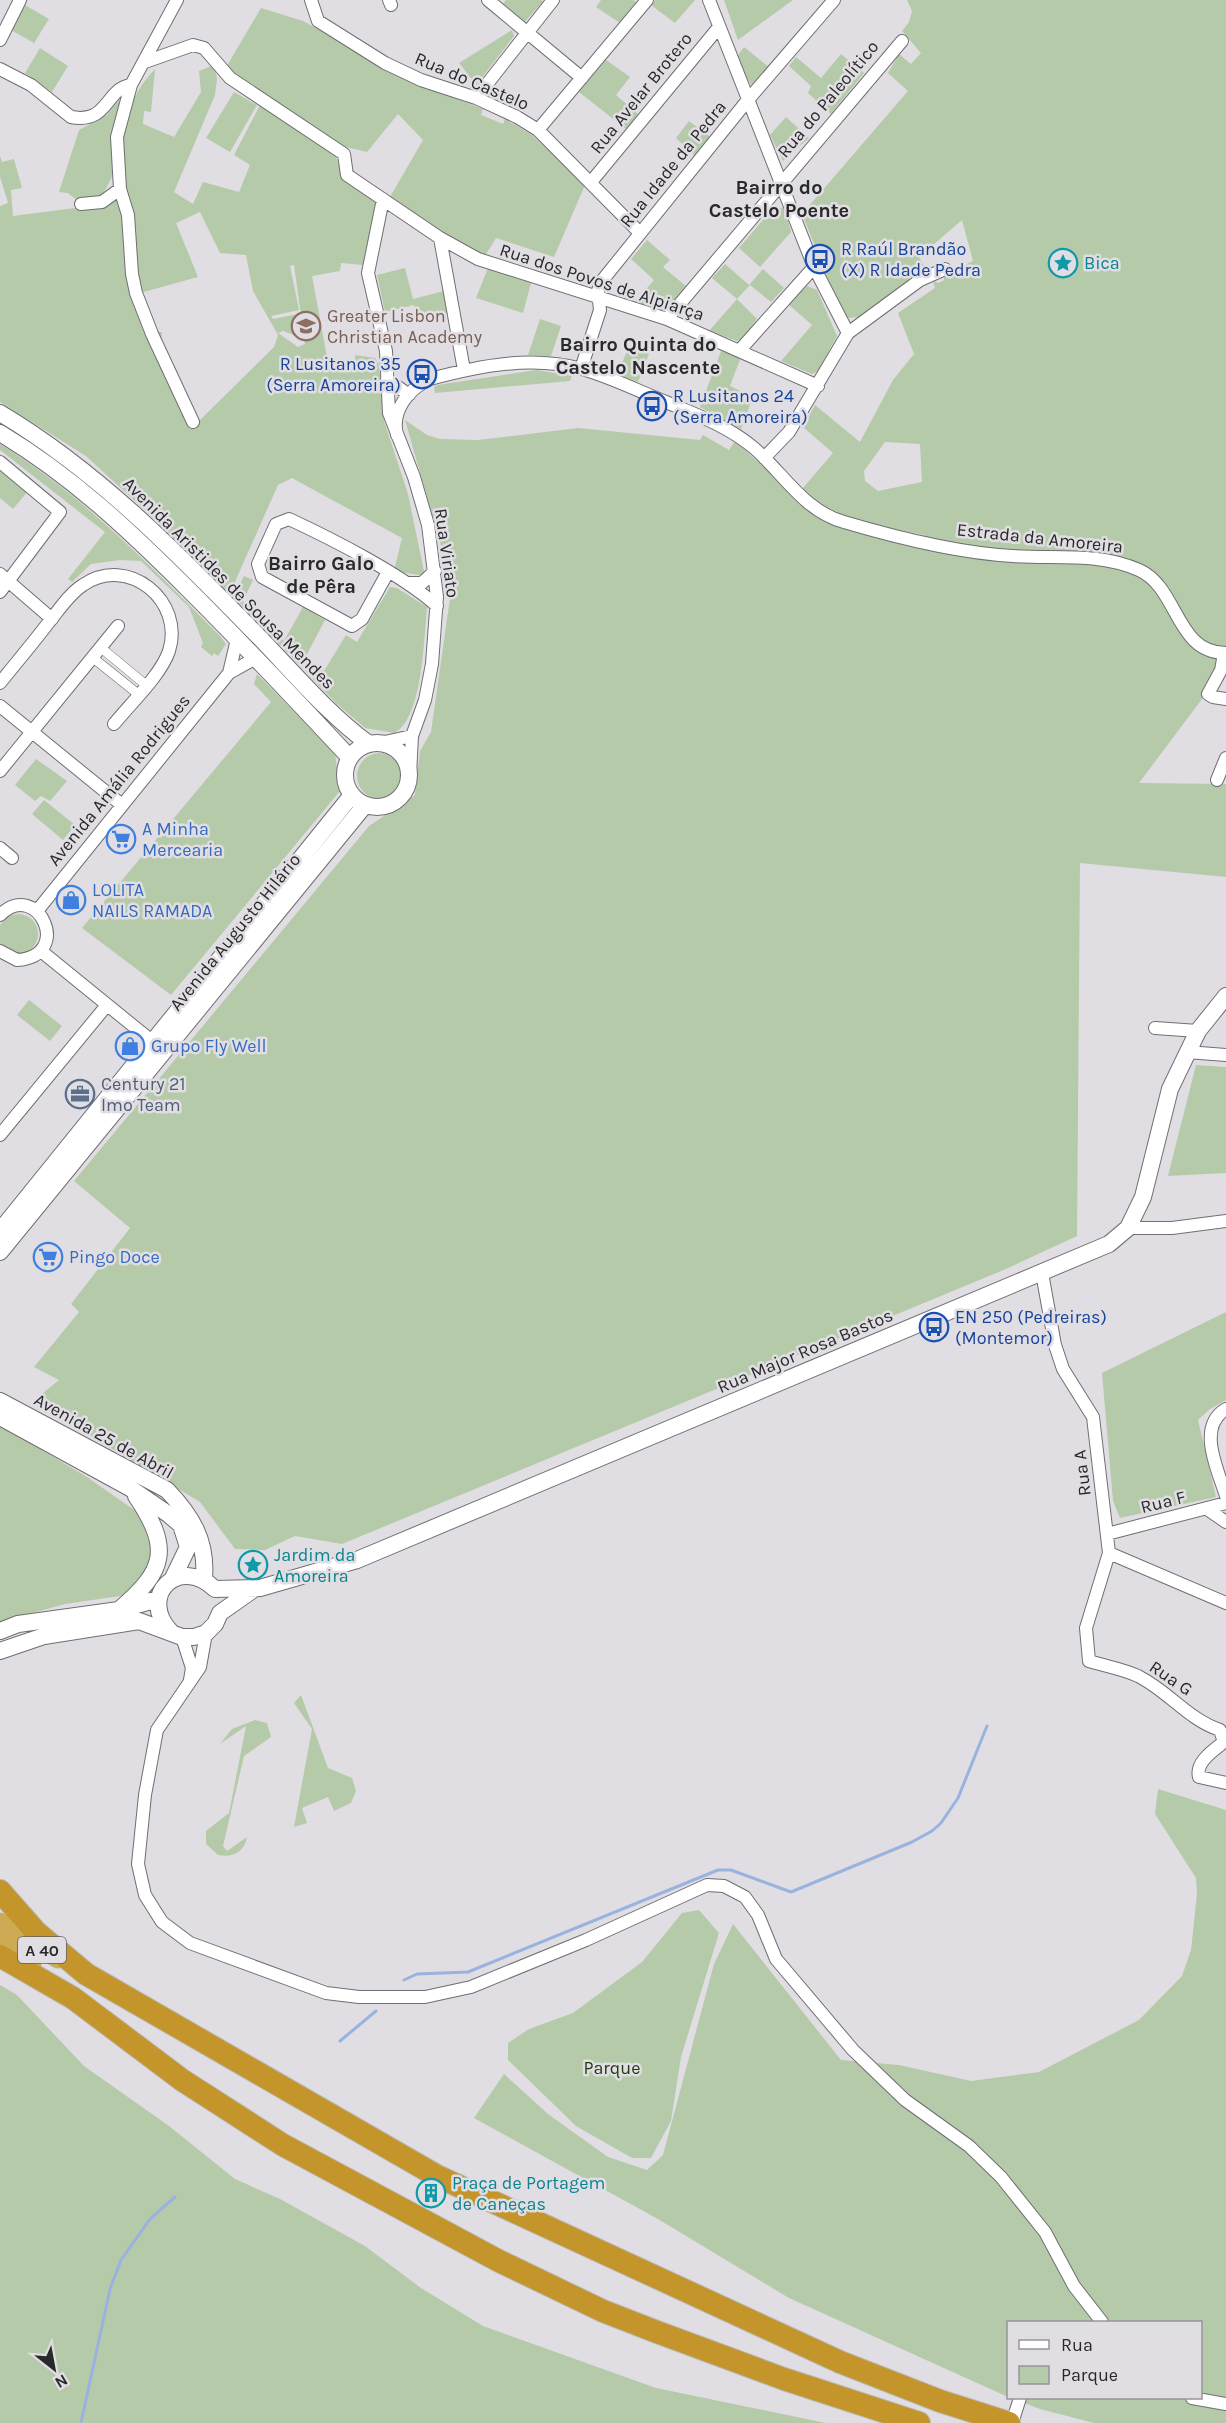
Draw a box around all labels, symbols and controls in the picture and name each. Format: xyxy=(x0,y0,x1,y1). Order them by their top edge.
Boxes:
street label: Rua Avelar Brotero xyxy=(585,28,697,158)
street label: Rua do Paleolítico xyxy=(772,36,884,162)
street label: Rua do Castelo xyxy=(411,47,533,115)
street label: Rua Idade da Pedra xyxy=(615,96,731,232)
district label: Bairro do Castelo Poente xyxy=(709,176,849,222)
place label: R Raúl Brandão (X) R Idade Pedra xyxy=(841,238,981,281)
street label: Rua dos Povos de Alpiarça xyxy=(497,239,707,325)
bus stop icon: R Raúl Brandão (X) R Idade Pedra xyxy=(804,243,836,275)
place icon: Bica xyxy=(1047,247,1079,279)
place label: Bica xyxy=(1084,252,1120,274)
place label: Greater Lisbon Christian Academy xyxy=(327,305,483,348)
school or university icon: Greater Lisbon Christian Academy xyxy=(290,310,322,342)
district label: Bairro Quinta do Castelo Nascente xyxy=(556,333,720,379)
place label: R Lusitanos 35 (Serra Amoreira) xyxy=(266,353,401,396)
bus stop icon: R Lusitanos 35 (Serra Amoreira) xyxy=(406,358,438,390)
place label: R Lusitanos 24 (Serra Amoreira) xyxy=(673,385,808,428)
bus stop icon: R Lusitanos 24 (Serra Amoreira) xyxy=(636,390,668,422)
street label: Avenida Aristides de Sousa Mendes xyxy=(118,472,340,694)
street label: Rua Viriato xyxy=(430,507,464,599)
street label: Estrada da Amoreira xyxy=(956,518,1124,558)
district label: Bairro Galo de Pêra xyxy=(268,552,374,598)
street label: Avenida Amália Rodrigues xyxy=(43,690,195,870)
place label: A Minha Mercearia xyxy=(142,818,223,861)
supermarket icon: A Minha Mercearia xyxy=(105,823,137,855)
street label: Avenida Augusto Hilário xyxy=(165,849,305,1015)
place label: LOLITA NAILS RAMADA xyxy=(92,879,212,922)
shop icon: LOLITA NAILS RAMADA xyxy=(55,884,87,916)
shop icon: Grupo Fly Well xyxy=(114,1030,146,1062)
place label: Grupo Fly Well xyxy=(151,1035,267,1057)
place label: Century 21 Imo Team xyxy=(101,1073,185,1116)
office icon: Century 21 Imo Team xyxy=(64,1078,96,1110)
supermarket icon: Pingo Doce xyxy=(32,1241,64,1273)
place label: Pingo Doce xyxy=(69,1246,160,1268)
street label: Rua Major Rosa Bastos xyxy=(714,1304,896,1398)
place label: EN 250 (Pedreiras) (Montemor) xyxy=(955,1306,1107,1349)
bus stop icon: EN 250 (Pedreiras) (Montemor) xyxy=(918,1311,950,1343)
street label: Avenida 25 de Abril xyxy=(30,1388,178,1484)
street label: Rua A xyxy=(1068,1449,1096,1497)
street label: Rua F xyxy=(1138,1486,1188,1518)
place label: Jardim da Amoreira xyxy=(274,1544,355,1587)
place icon: Jardim da Amoreira xyxy=(237,1549,269,1581)
street label: Rua G xyxy=(1145,1656,1197,1700)
road number: A 40 xyxy=(18,1937,66,1963)
park label: Parque xyxy=(583,2057,641,2079)
place label: Praça de Portagem de Caneças xyxy=(452,2172,605,2215)
building icon: Praça de Portagem de Caneças xyxy=(415,2177,447,2209)
legend xyxy=(1007,2321,1202,2399)
text: Rua xyxy=(1061,2334,1093,2356)
north arrow xyxy=(24,2339,84,2399)
text: Parque xyxy=(1061,2364,1118,2386)
text: N xyxy=(52,2370,71,2393)

